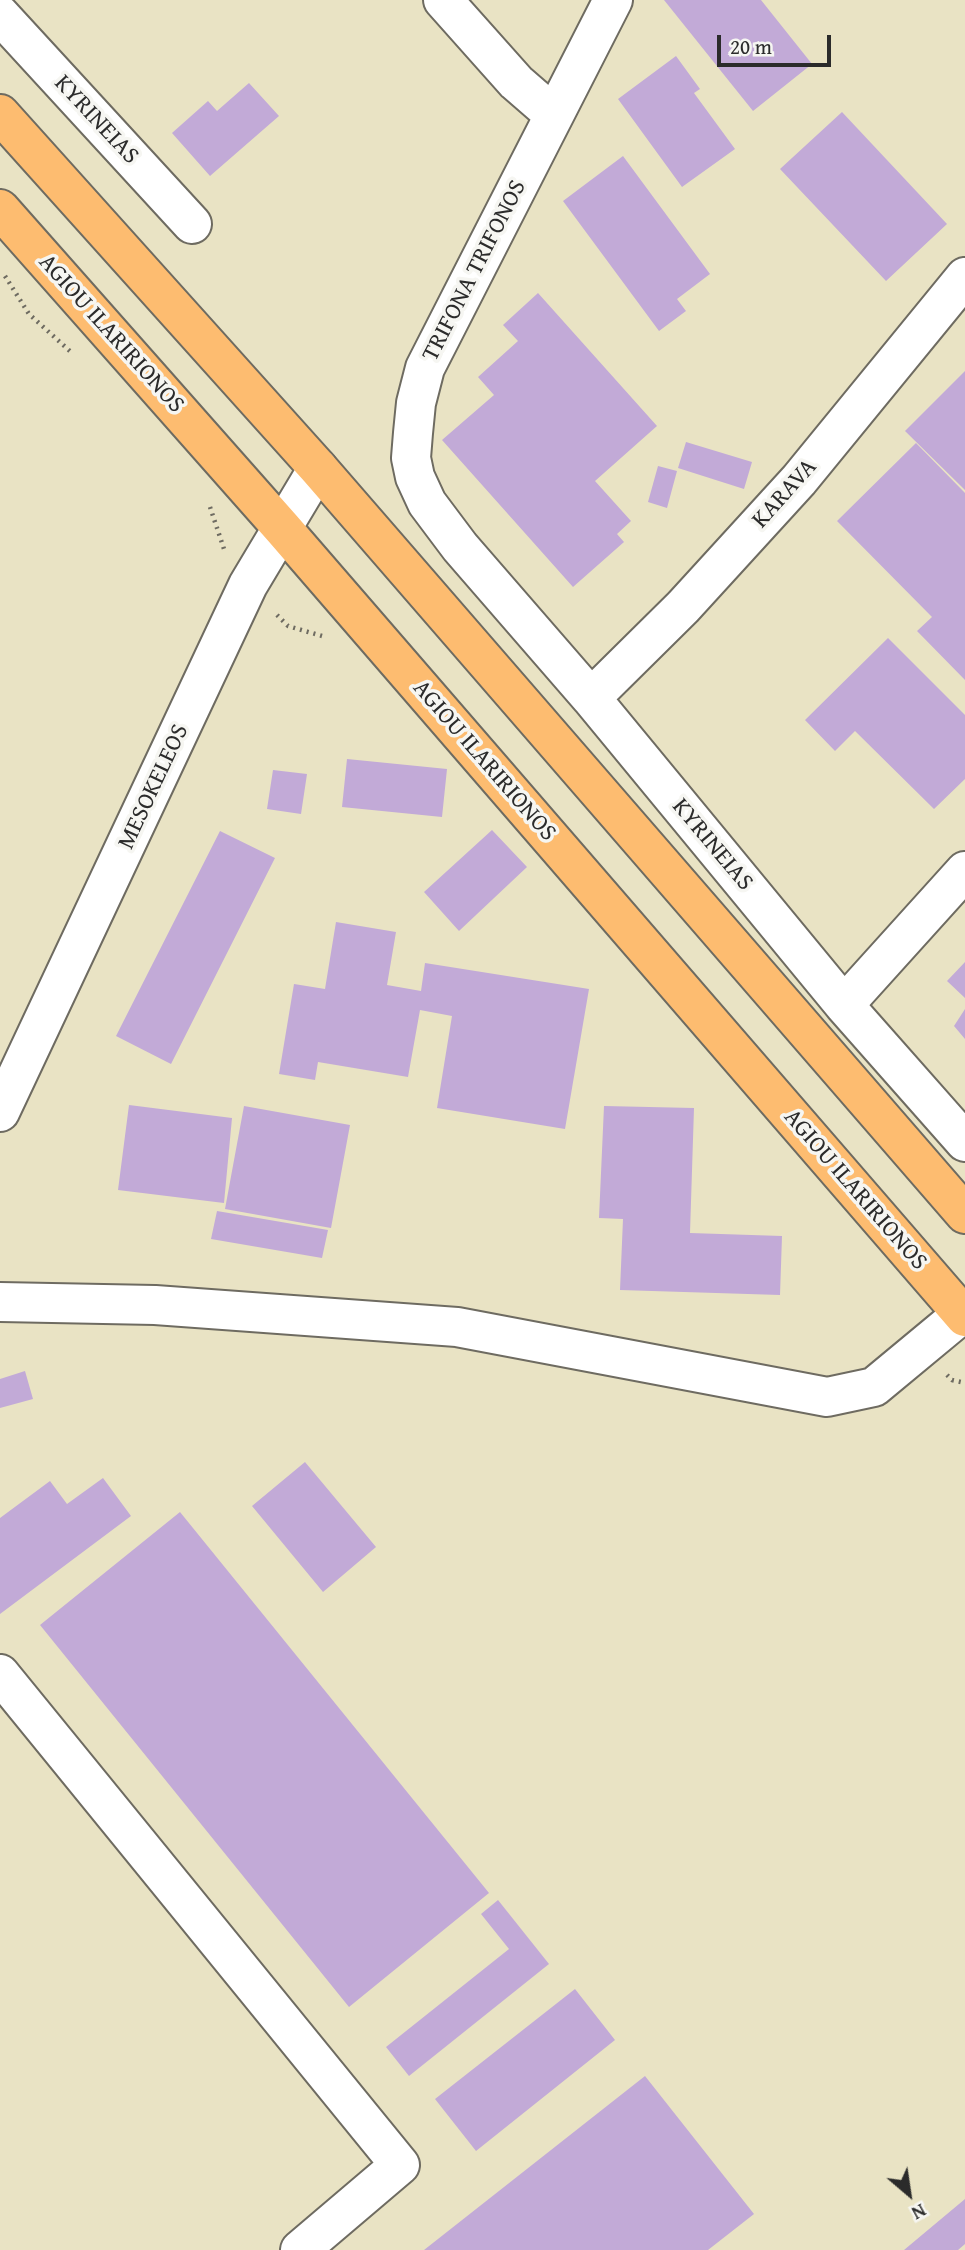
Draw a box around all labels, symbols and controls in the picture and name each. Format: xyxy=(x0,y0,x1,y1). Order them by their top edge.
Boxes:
scale bar xyxy=(720,21,834,65)
text: 20 m xyxy=(730,31,772,62)
street label: KYRINEIAS xyxy=(48,69,144,171)
street label: TRIFONA TRIFONOS xyxy=(417,176,533,366)
street label: AGIOU ILARIRIONOS xyxy=(32,249,190,419)
street label: KARAVA xyxy=(746,453,824,535)
street label: AGIOU ILARIRIONOS xyxy=(406,675,562,847)
street label: MESOKELEOS xyxy=(113,720,195,854)
street label: KYRINEIAS xyxy=(665,793,759,897)
street label: AGIOU ILARIRIONOS xyxy=(777,1104,933,1276)
north arrow xyxy=(874,2159,944,2229)
text: N xyxy=(907,2197,932,2228)

